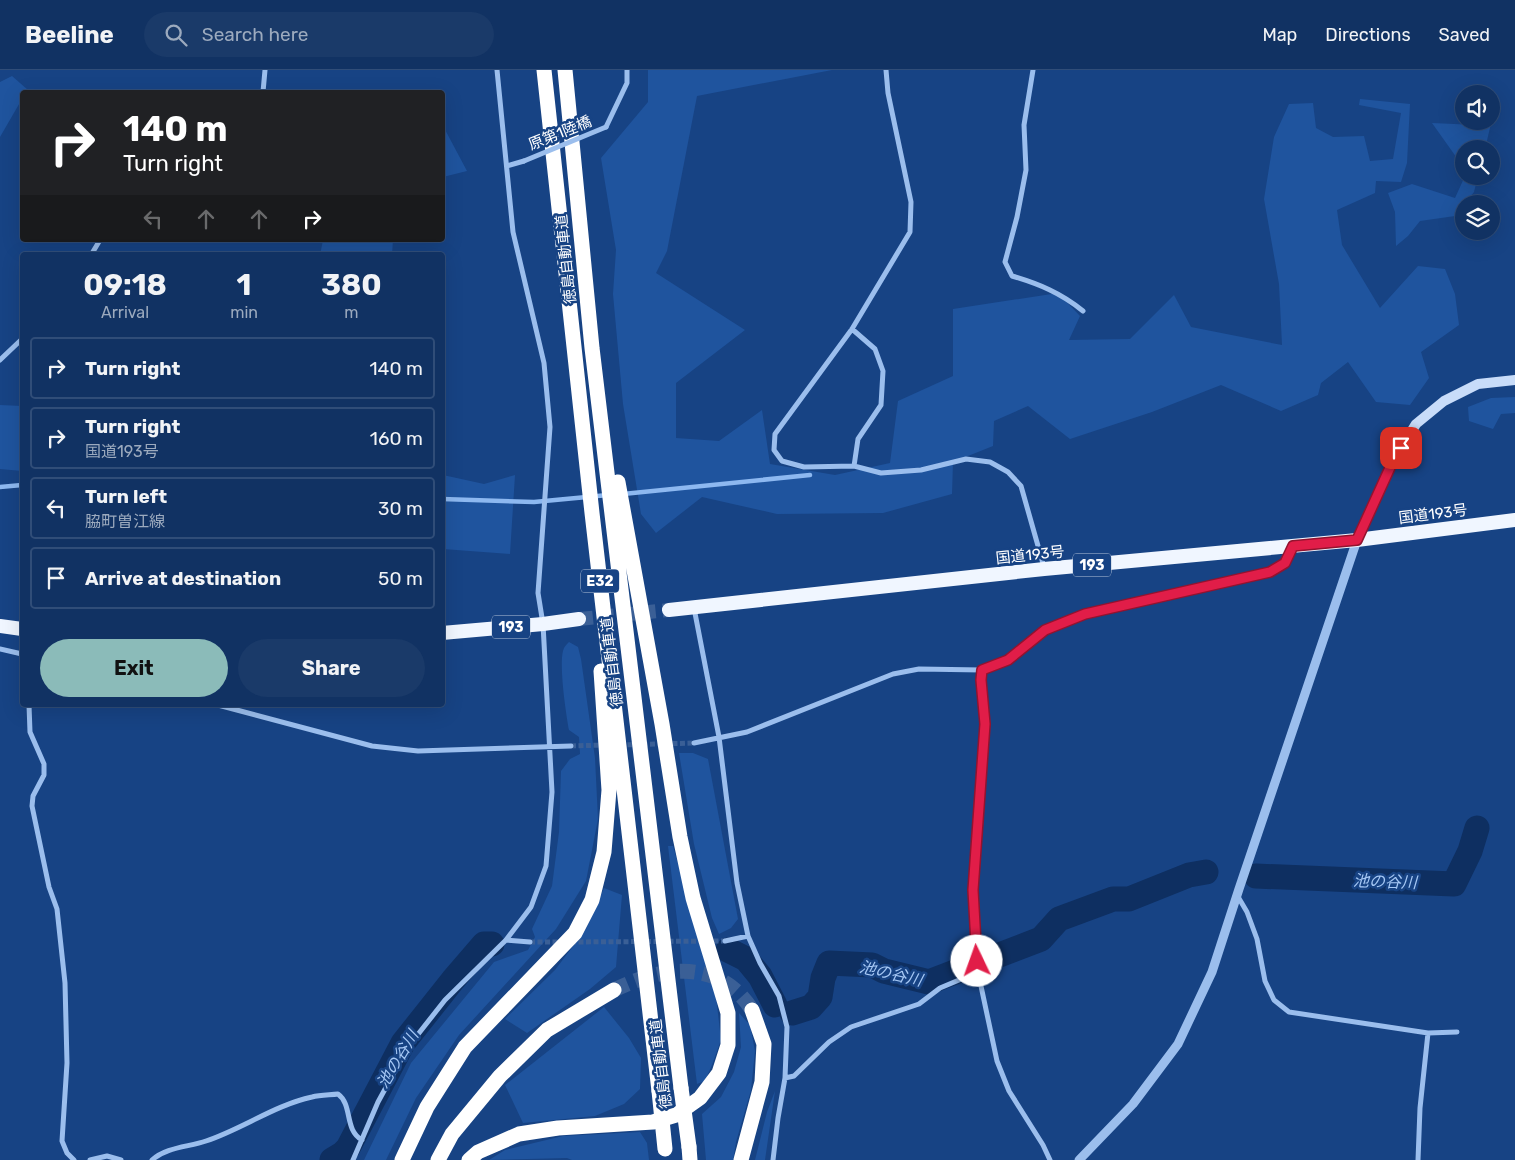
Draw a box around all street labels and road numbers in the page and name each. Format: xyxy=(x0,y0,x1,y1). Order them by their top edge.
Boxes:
street label: 原第1陸橋 xyxy=(526,112,594,154)
street label: 徳島自動車道 xyxy=(552,213,580,305)
street label: 国道193号 xyxy=(1398,501,1468,527)
street label: 国道193号 xyxy=(995,542,1065,568)
road number: 193 xyxy=(1073,554,1111,576)
road number: E32 xyxy=(581,570,619,592)
road number: 193 xyxy=(492,616,530,638)
street label: 徳島自動車道 xyxy=(598,616,626,708)
street label: 徳島自動車道 xyxy=(647,1018,675,1110)

